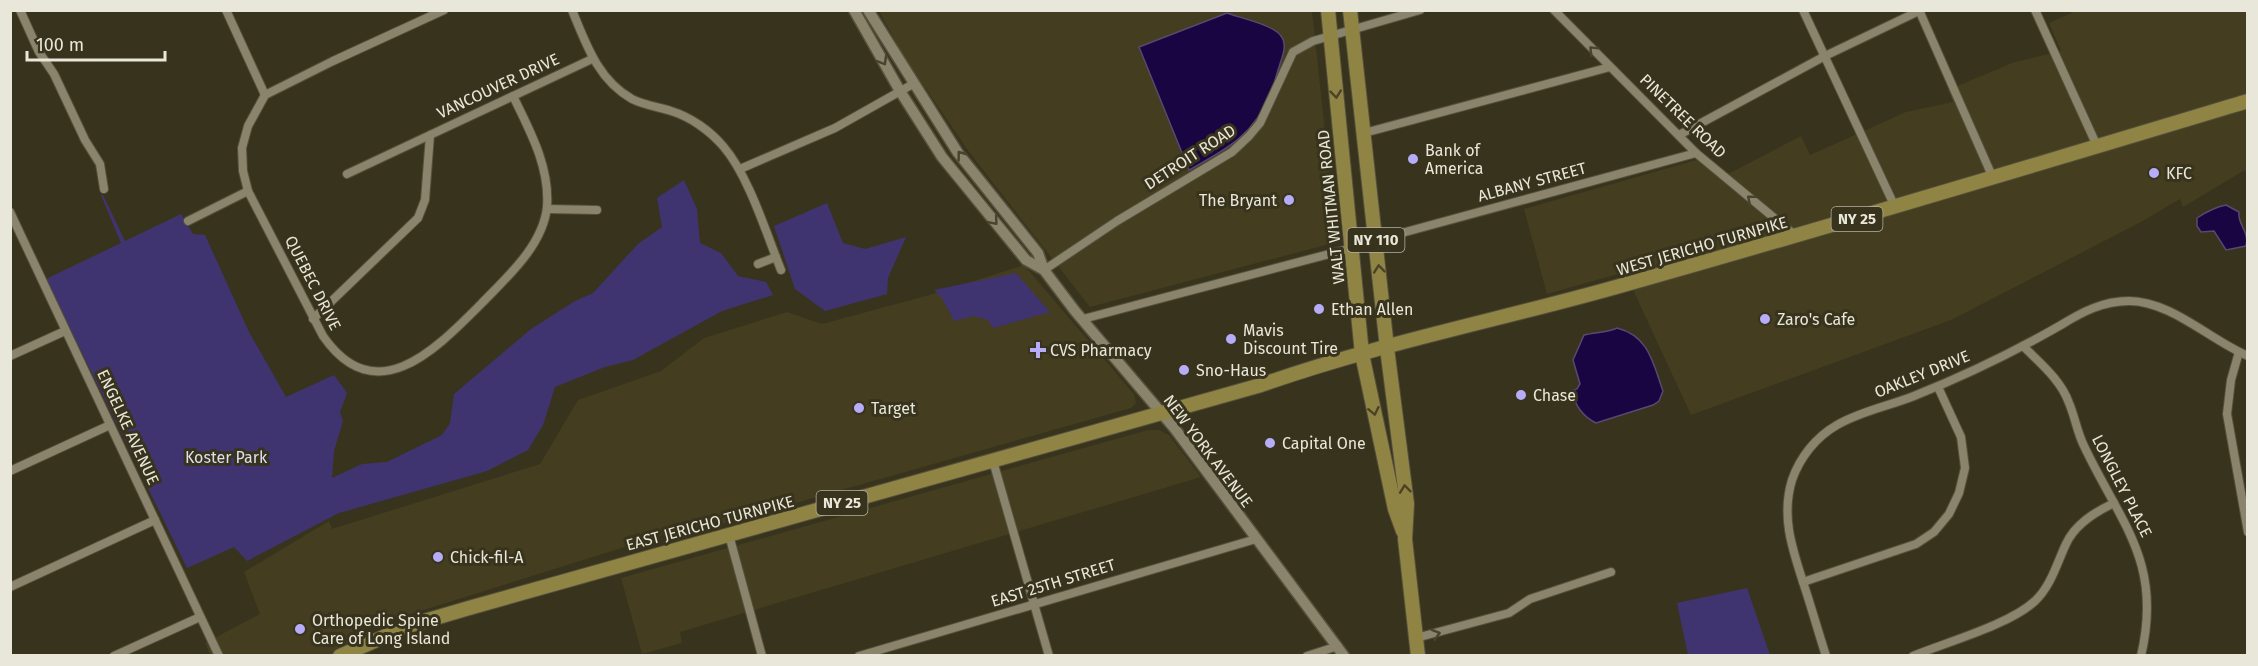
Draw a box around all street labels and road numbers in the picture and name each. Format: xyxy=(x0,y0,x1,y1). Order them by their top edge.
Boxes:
street label: VANCOUVER DRIVE xyxy=(434,49,562,123)
street label: PINETREE ROAD xyxy=(1636,70,1730,162)
street label: DETROIT ROAD xyxy=(1141,120,1239,194)
street label: WALT WHITMAN ROAD xyxy=(1313,129,1349,285)
street label: ALBANY STREET xyxy=(1476,158,1589,206)
road number: NY 25 xyxy=(1832,207,1882,231)
street label: WEST JERICHO TURNPIKE xyxy=(1614,212,1790,280)
road number: NY 110 xyxy=(1348,228,1404,252)
street label: QUEBEC DRIVE xyxy=(281,233,345,333)
street label: OAKLEY DRIVE xyxy=(1872,346,1972,402)
street label: ENGELKE AVENUE xyxy=(93,366,163,488)
street label: NEW YORK AVENUE xyxy=(1159,391,1257,511)
street label: LONGLEY PLACE xyxy=(2088,432,2156,540)
street label: EAST JERICHO TURNPIKE xyxy=(624,491,796,555)
road number: NY 25 xyxy=(816,491,868,515)
street label: EAST 25TH STREET xyxy=(989,555,1118,611)

